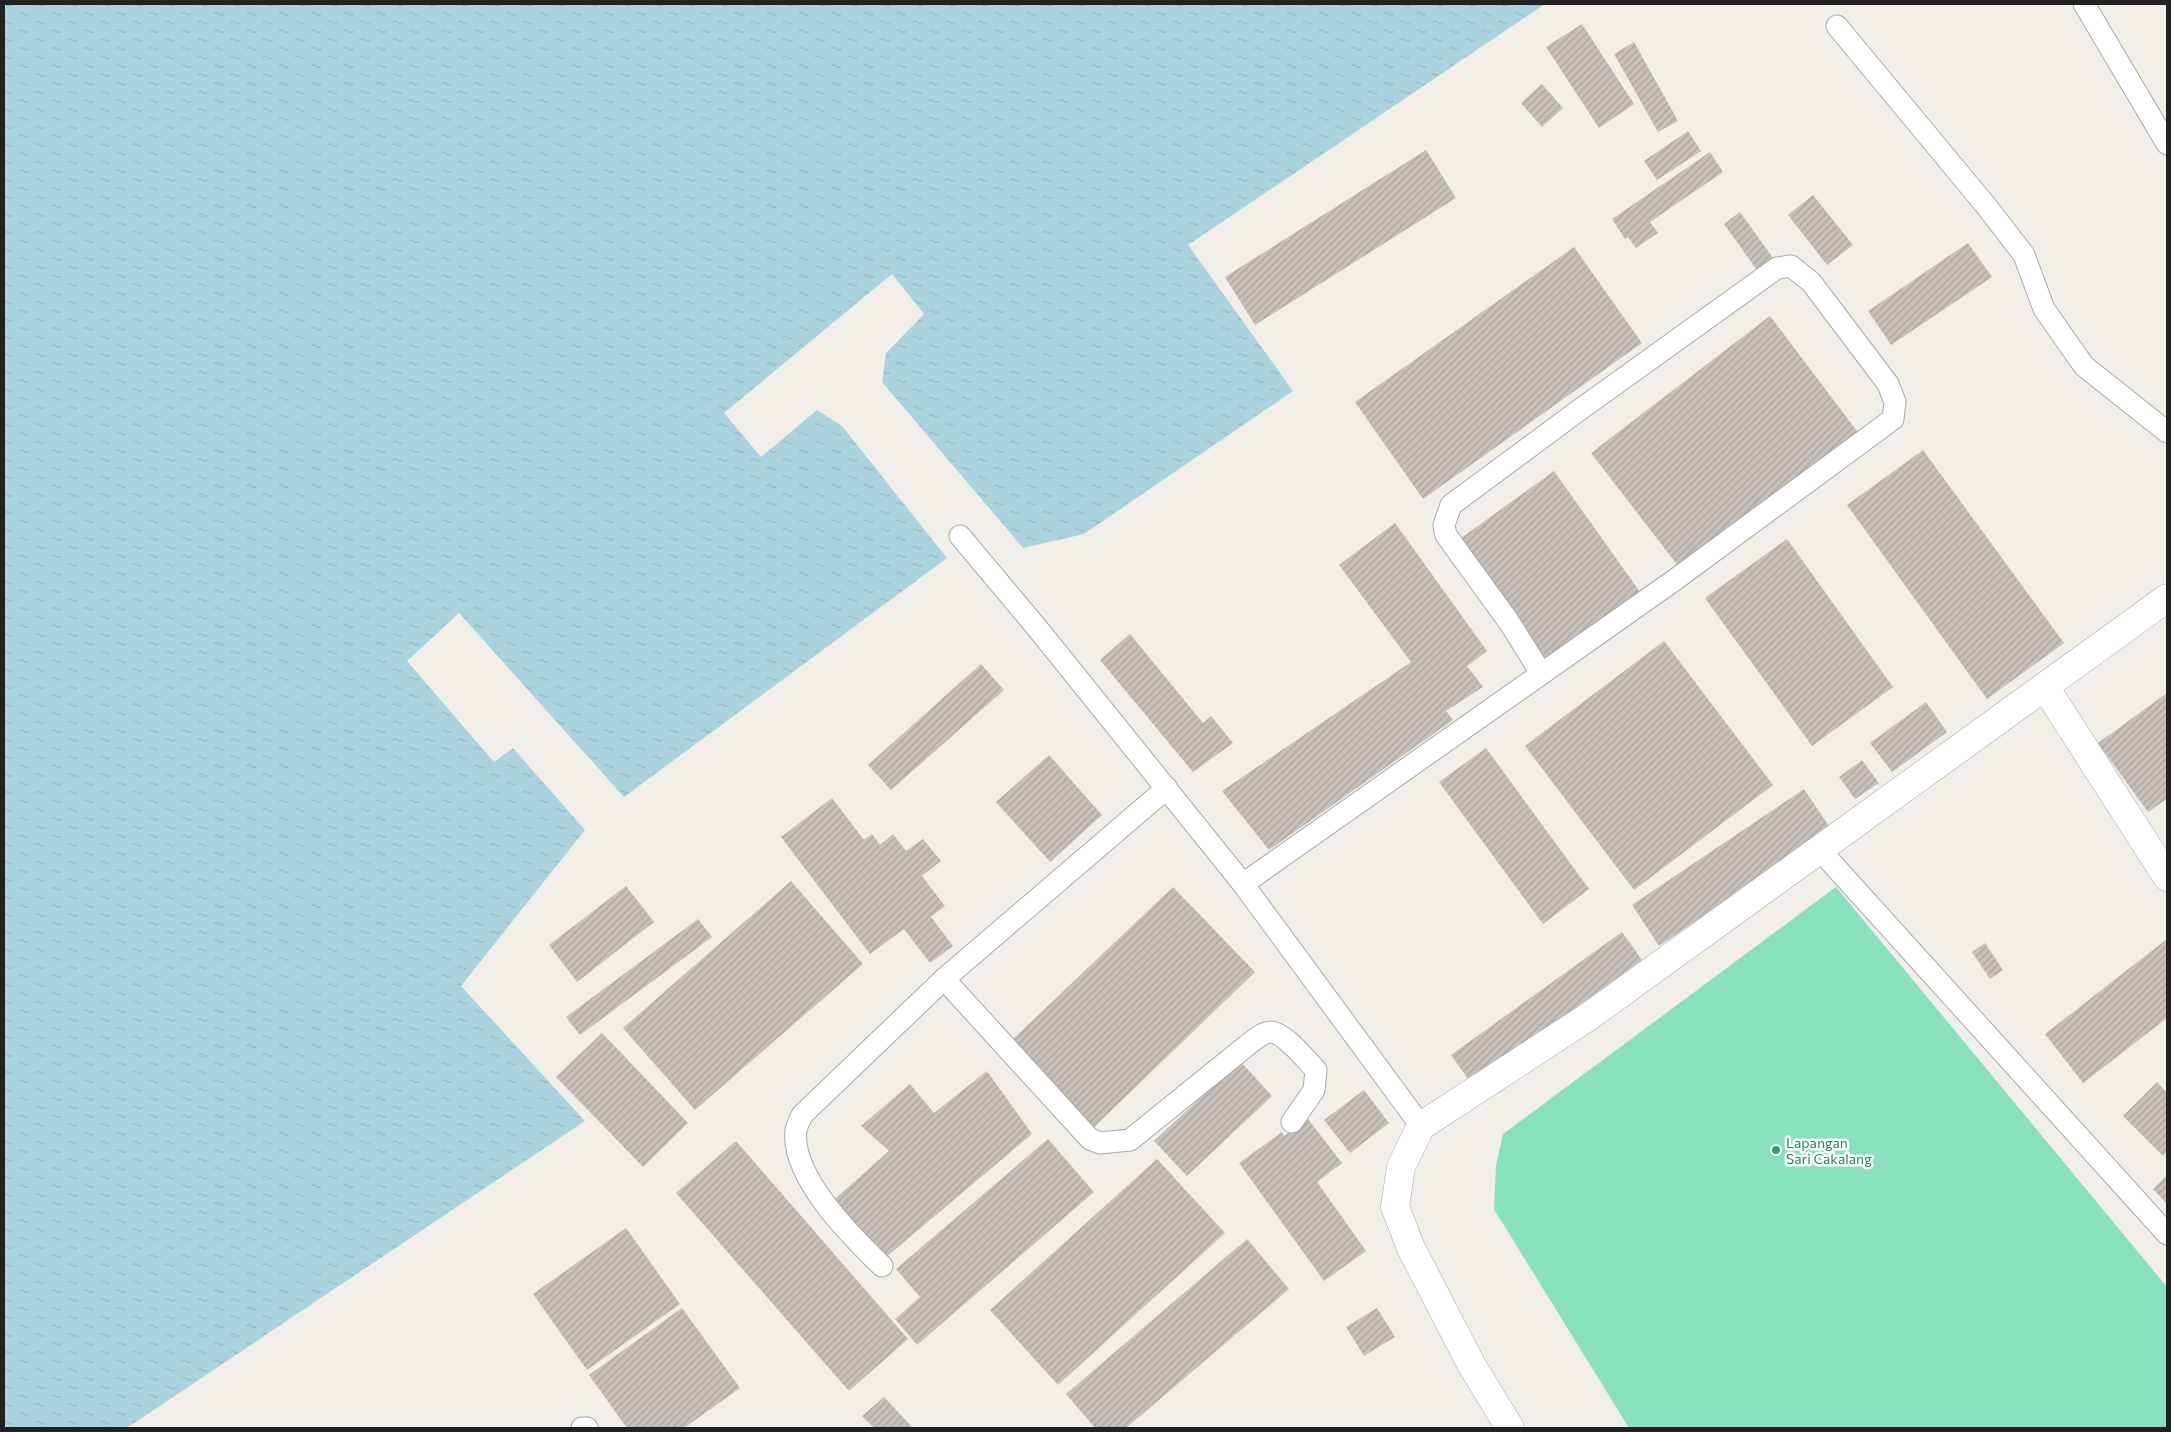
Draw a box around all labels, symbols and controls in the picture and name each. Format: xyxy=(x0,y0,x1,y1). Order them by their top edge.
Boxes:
place label: Lapangan Sari Cakalang xyxy=(1786,1134,1872,1167)
marker: Lapangan Sari Cakalang xyxy=(1770,1144,1782,1156)

